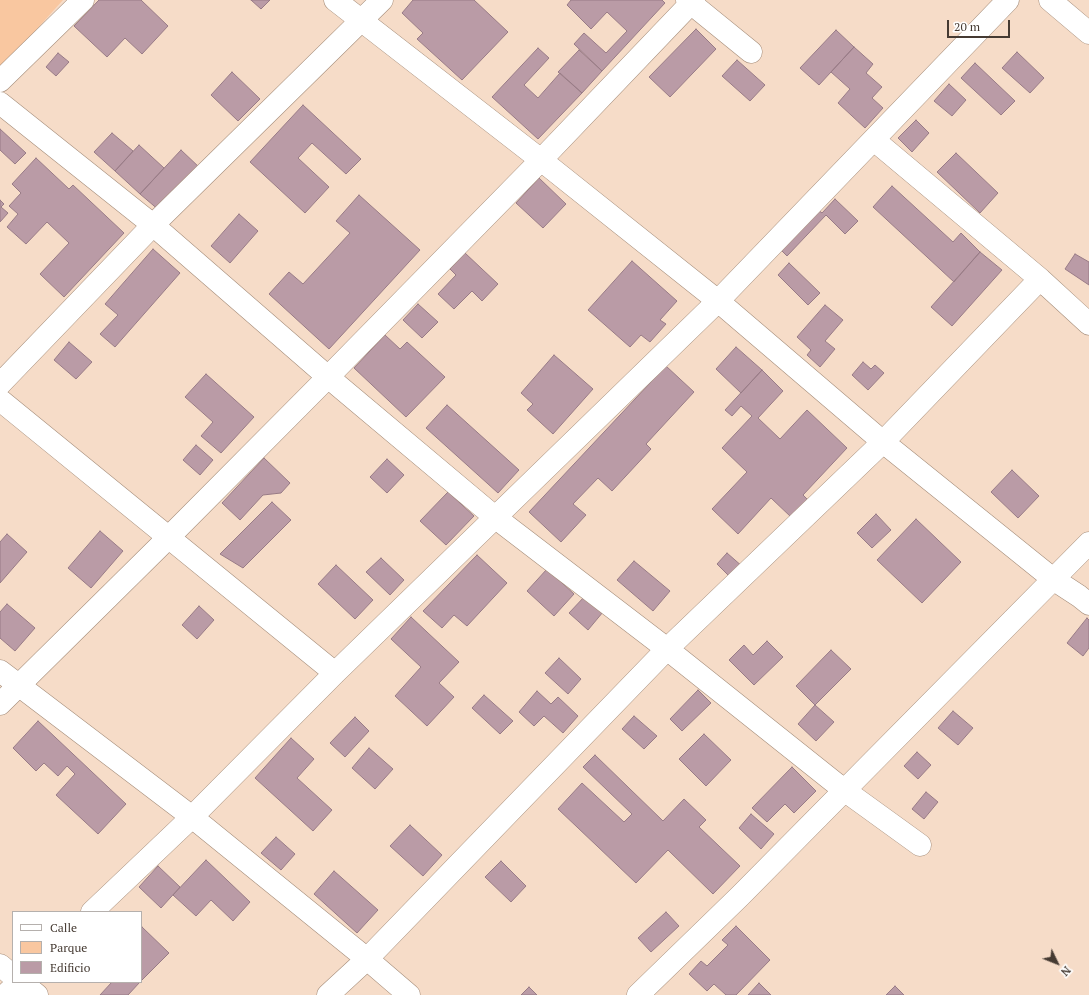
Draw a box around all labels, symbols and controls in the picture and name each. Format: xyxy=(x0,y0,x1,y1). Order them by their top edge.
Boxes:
scale bar xyxy=(949,12,1012,38)
text: 20 m xyxy=(954,19,980,34)
legend xyxy=(12,911,142,983)
text: Calle xyxy=(50,920,77,935)
text: Parque xyxy=(50,940,87,955)
north arrow xyxy=(1037,943,1077,983)
text: Edificio xyxy=(50,960,90,975)
text: N xyxy=(1058,963,1074,979)

